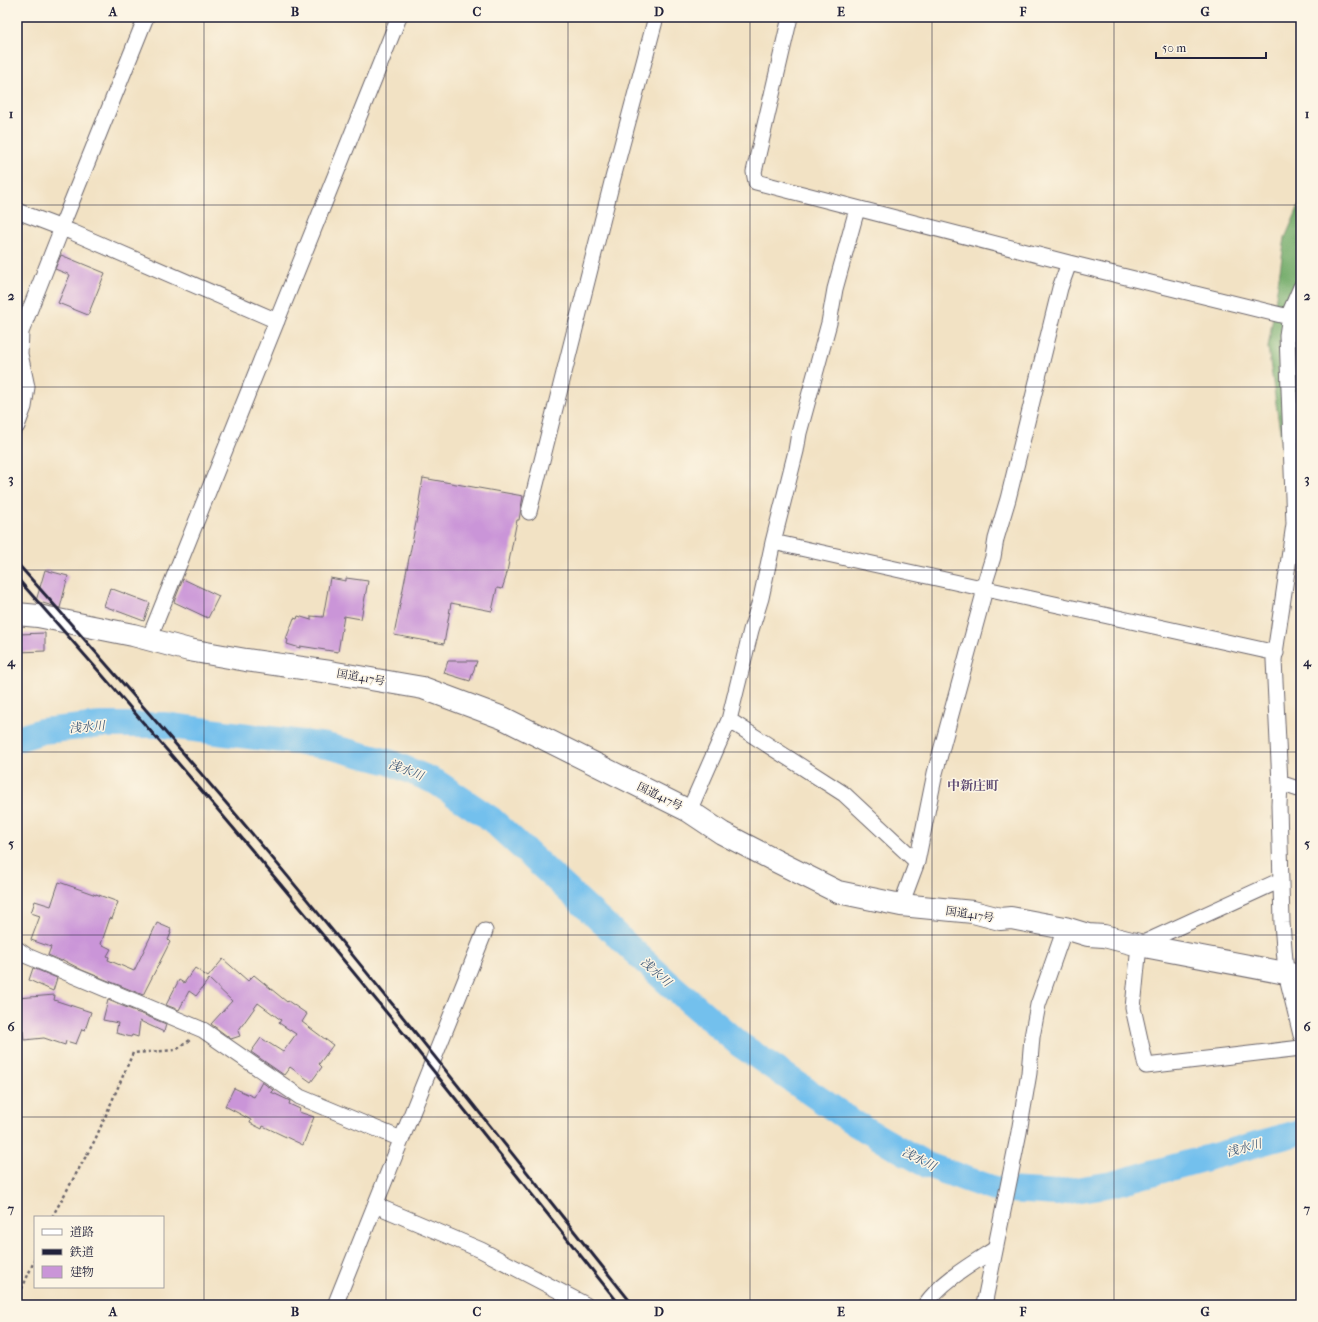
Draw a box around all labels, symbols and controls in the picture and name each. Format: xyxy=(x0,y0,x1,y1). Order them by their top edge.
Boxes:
text: A xyxy=(108,4,118,19)
text: B xyxy=(291,4,300,19)
text: C xyxy=(473,4,482,19)
text: D xyxy=(654,4,664,19)
text: E xyxy=(837,4,845,19)
text: F xyxy=(1019,4,1027,19)
text: G xyxy=(1200,4,1210,19)
scale bar xyxy=(1156,34,1266,60)
text: 50 m xyxy=(1162,41,1186,55)
text: 1 xyxy=(9,106,14,121)
text: 1 xyxy=(1305,106,1310,121)
text: 2 xyxy=(8,288,15,303)
text: 2 xyxy=(1304,288,1311,303)
text: 3 xyxy=(8,471,14,487)
text: 3 xyxy=(1304,471,1310,487)
text: 4 xyxy=(6,654,16,670)
text: 4 xyxy=(1302,654,1312,670)
street label: 国道417号 xyxy=(336,667,386,688)
water label: 浅水川 xyxy=(68,718,108,736)
water label: 浅水川 xyxy=(387,757,427,784)
district label: 中新庄町 xyxy=(947,778,999,793)
street label: 国道417号 xyxy=(635,780,685,813)
text: 5 xyxy=(8,836,14,851)
text: 5 xyxy=(1304,836,1310,851)
street label: 国道417号 xyxy=(945,904,995,925)
water label: 浅水川 xyxy=(638,955,676,991)
text: 6 xyxy=(7,1019,15,1034)
text: 6 xyxy=(1303,1019,1311,1034)
water label: 浅水川 xyxy=(1225,1136,1265,1159)
water label: 浅水川 xyxy=(900,1145,940,1174)
text: 7 xyxy=(7,1201,15,1216)
text: 7 xyxy=(1303,1201,1311,1216)
legend xyxy=(34,1216,164,1288)
text: 道路 xyxy=(70,1225,94,1239)
text: 鉄道 xyxy=(69,1245,94,1259)
text: 建物 xyxy=(70,1265,94,1279)
text: A xyxy=(108,1304,118,1319)
text: B xyxy=(291,1304,300,1319)
text: C xyxy=(473,1304,482,1319)
text: D xyxy=(654,1304,664,1319)
text: E xyxy=(837,1304,845,1319)
text: F xyxy=(1019,1304,1027,1319)
text: G xyxy=(1200,1304,1210,1319)

